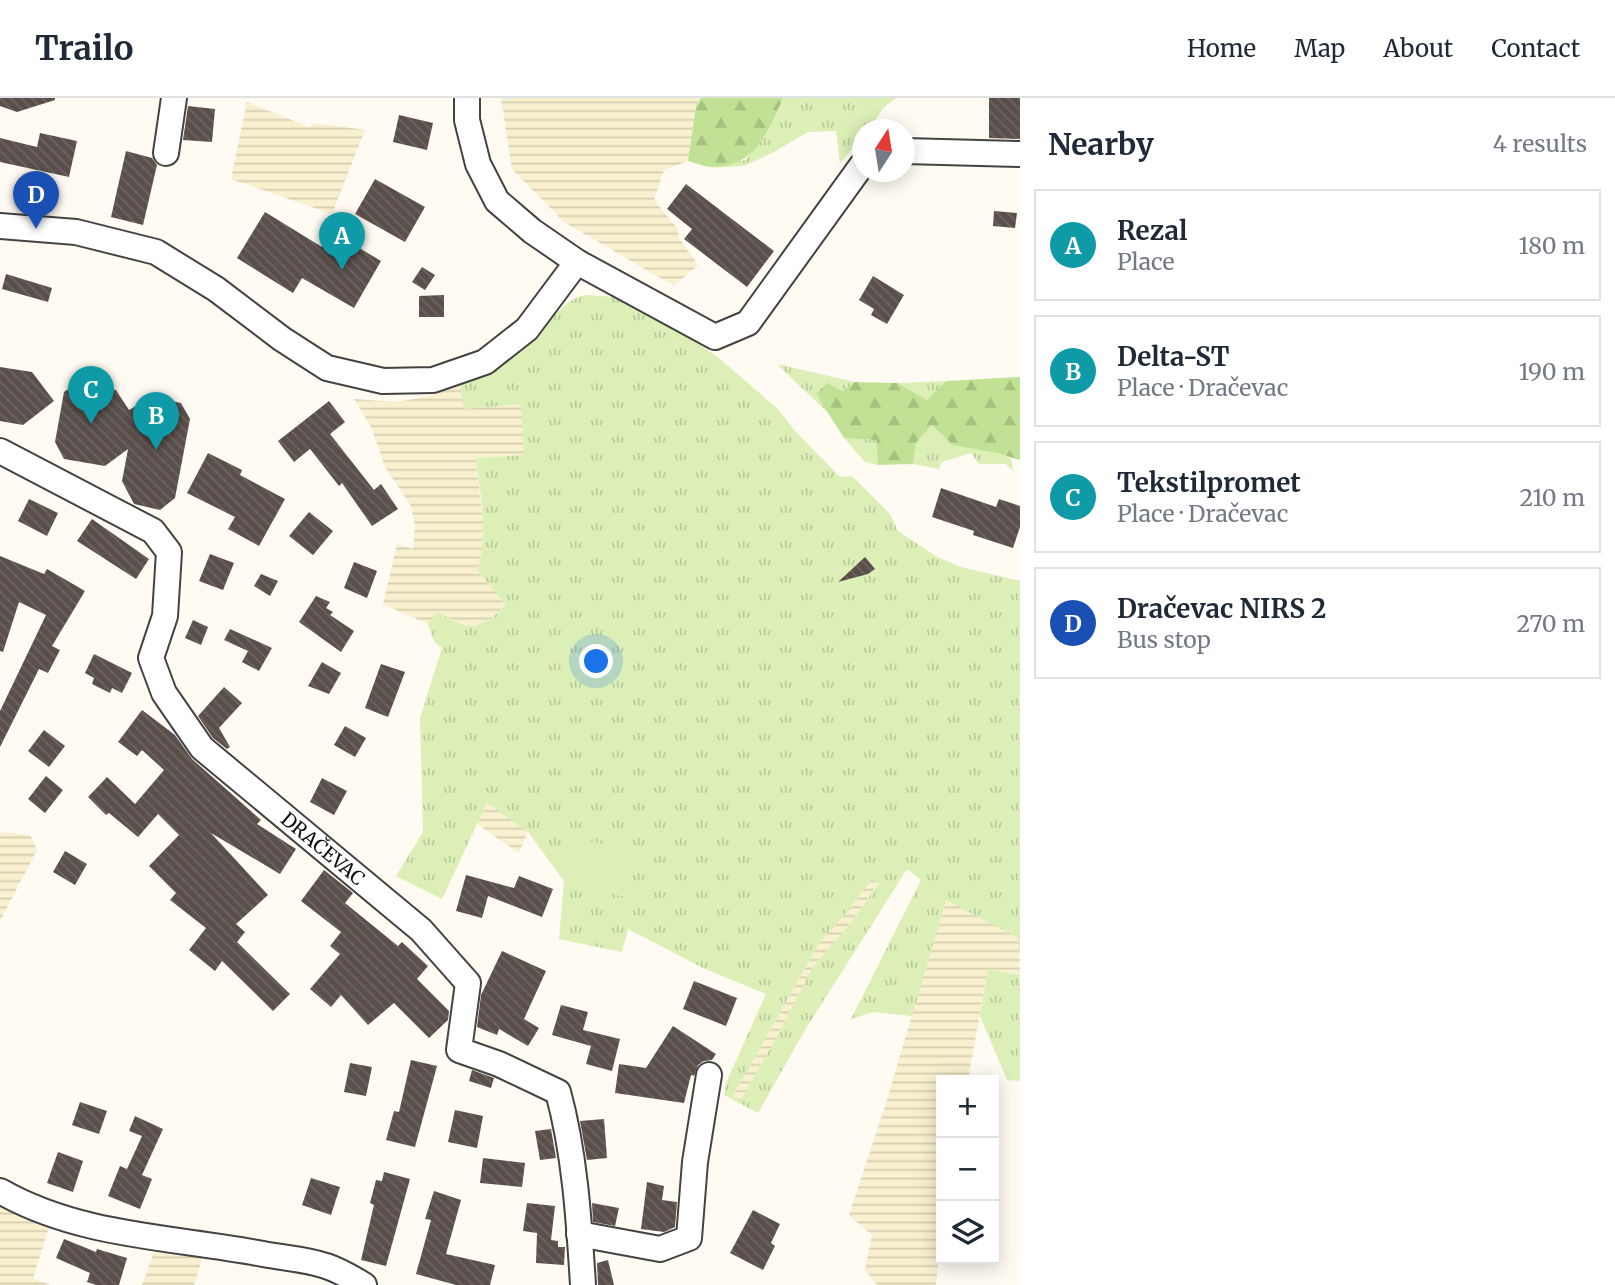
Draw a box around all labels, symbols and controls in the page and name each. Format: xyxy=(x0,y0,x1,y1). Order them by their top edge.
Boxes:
text: Trailo xyxy=(35,28,133,69)
text: Home xyxy=(1187,33,1256,64)
text: Map xyxy=(1294,33,1345,64)
text: About xyxy=(1383,33,1453,64)
text: Contact xyxy=(1491,33,1580,64)
north arrow xyxy=(852,119,915,182)
text: Nearby xyxy=(1048,125,1154,163)
text: 4 results xyxy=(1493,129,1587,158)
pin: D xyxy=(13,171,59,229)
pin: A xyxy=(319,212,365,270)
text: Rezal xyxy=(1117,214,1188,247)
text: A xyxy=(1065,231,1081,260)
text: 180 m xyxy=(1519,231,1585,260)
text: Place xyxy=(1117,247,1174,276)
text: Delta-ST xyxy=(1117,340,1229,373)
text: B xyxy=(1065,357,1081,386)
text: 190 m xyxy=(1519,357,1585,386)
pin: C xyxy=(68,366,114,424)
text: Place · Dračevac xyxy=(1117,373,1288,402)
pin: B xyxy=(133,392,179,450)
text: Tekstilpromet xyxy=(1117,466,1301,499)
text: C xyxy=(1065,483,1081,512)
text: 210 m xyxy=(1520,483,1585,512)
text: Place · Dračevac xyxy=(1117,499,1288,528)
text: Dračevac NIRS 2 xyxy=(1117,592,1326,625)
text: D xyxy=(1064,609,1082,638)
text: 270 m xyxy=(1517,609,1585,638)
text: Bus stop xyxy=(1117,625,1211,654)
your location xyxy=(579,644,613,678)
street label: DRAČEVAC xyxy=(276,807,370,890)
map controls xyxy=(936,1075,999,1264)
button: + xyxy=(936,1075,999,1138)
button: − xyxy=(936,1138,999,1201)
button: layers xyxy=(936,1201,999,1264)

